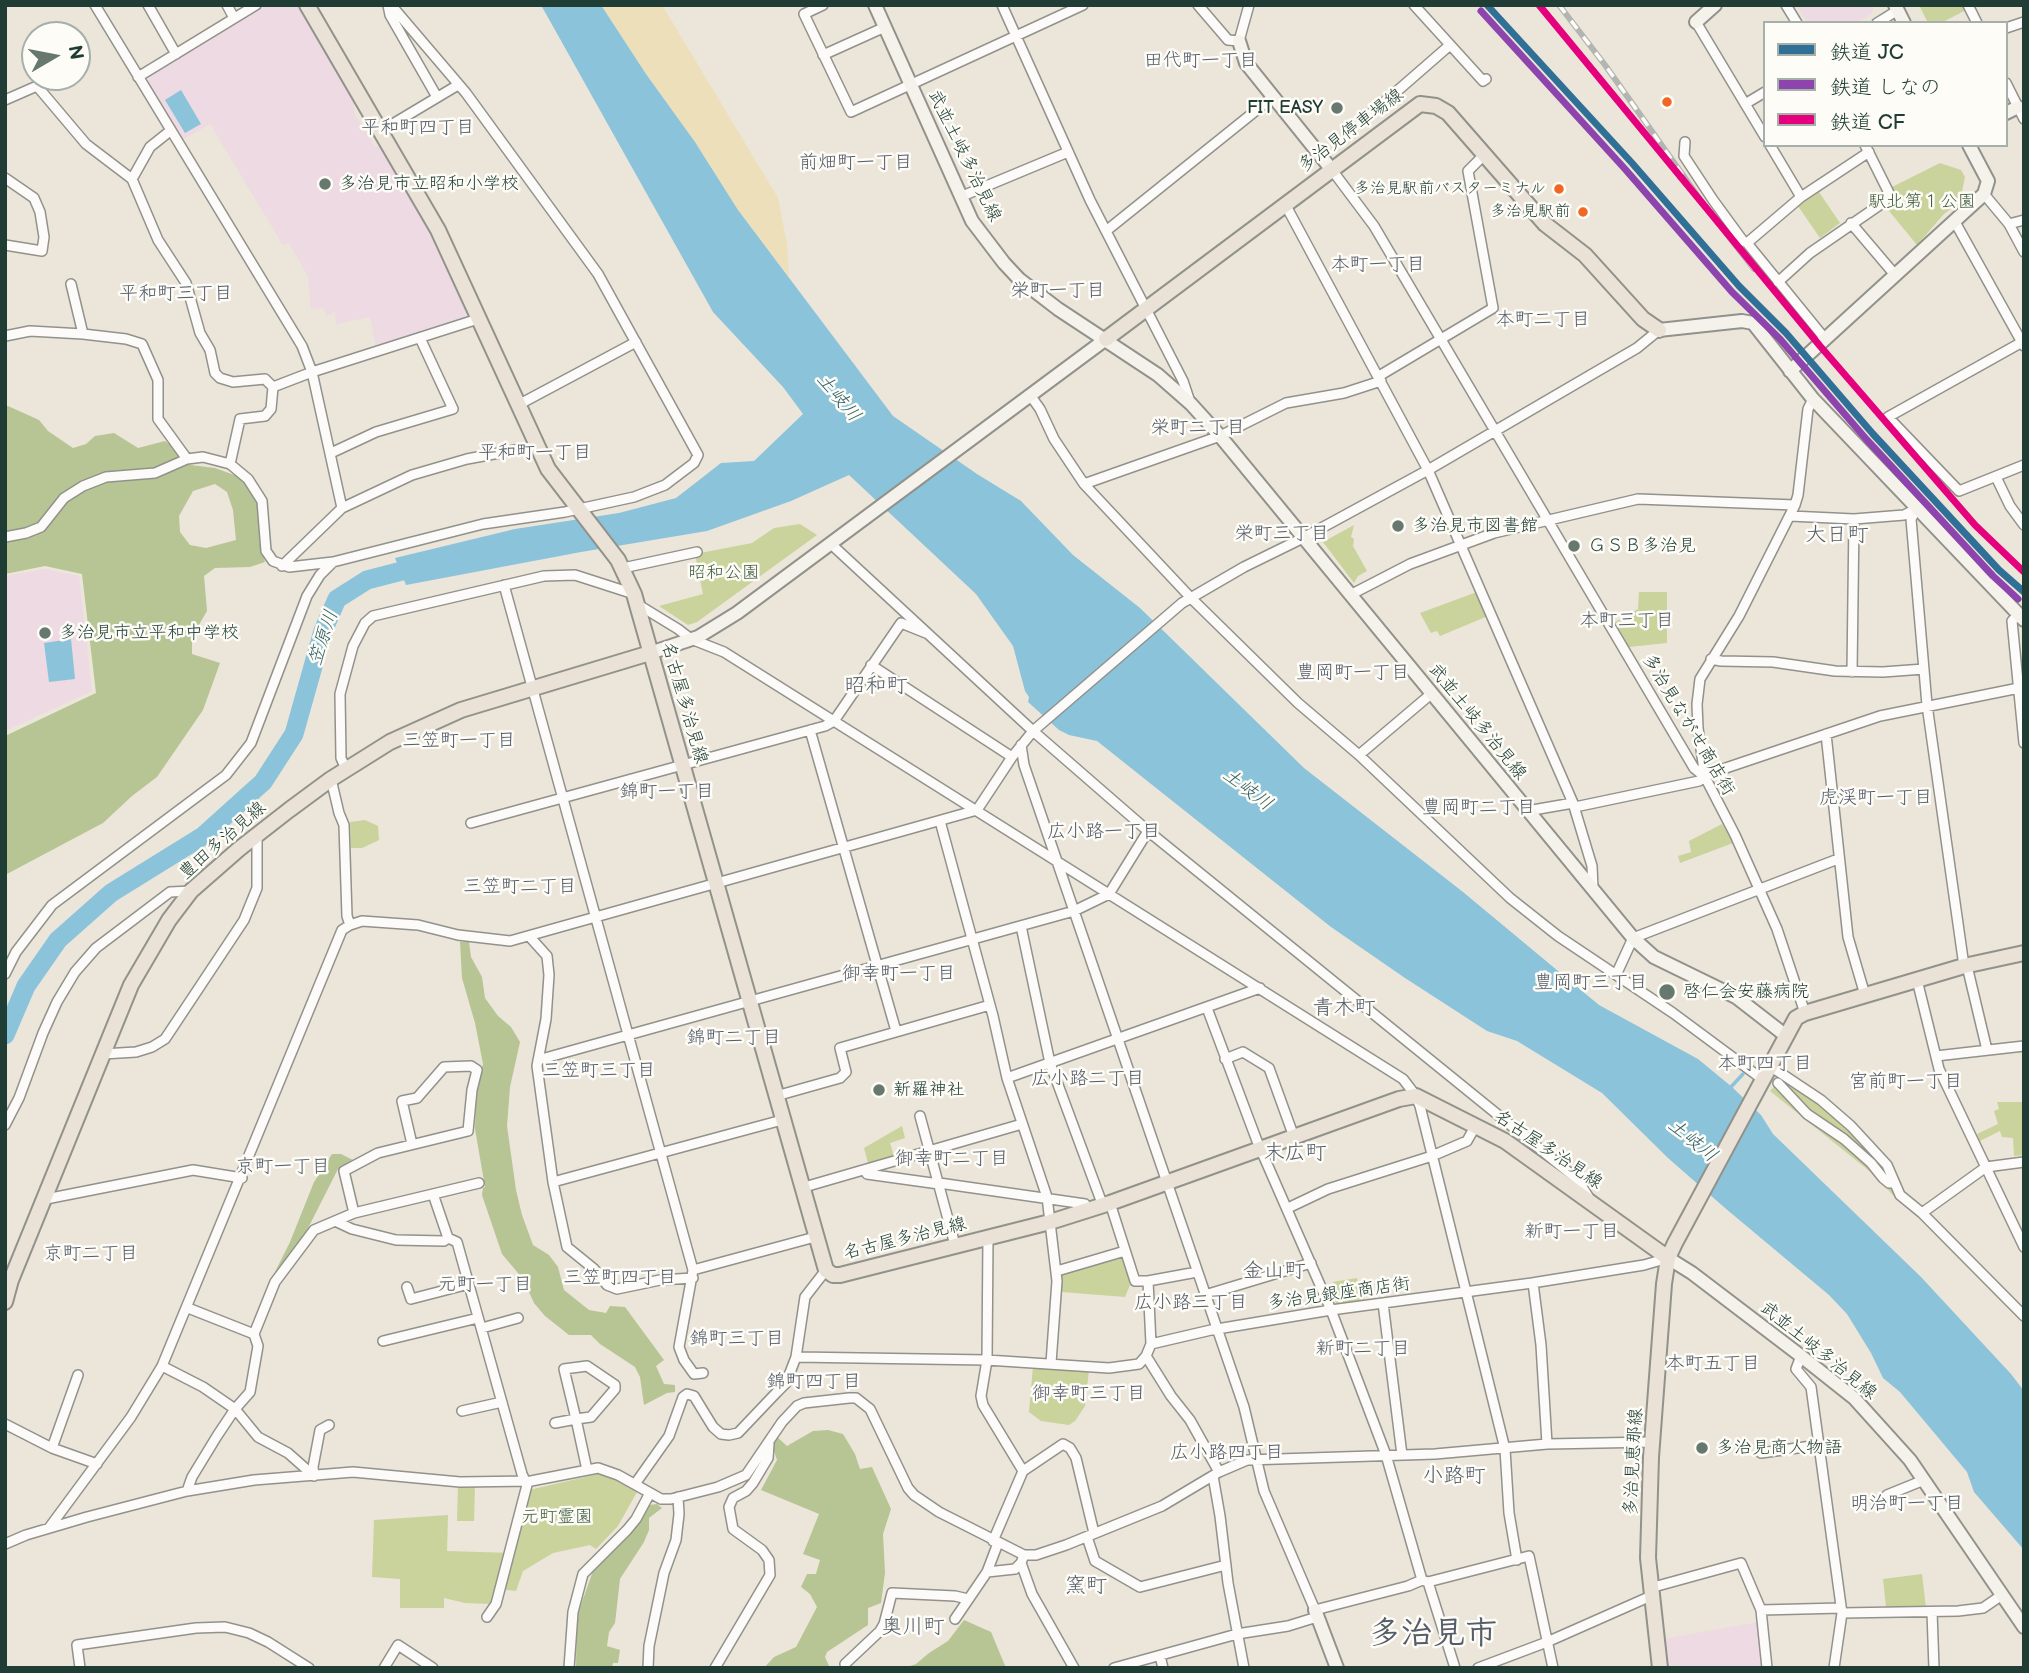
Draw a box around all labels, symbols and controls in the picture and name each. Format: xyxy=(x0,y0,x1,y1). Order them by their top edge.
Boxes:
north arrow xyxy=(21,21,91,91)
legend xyxy=(1763,21,2008,147)
text: 鉄道 JC xyxy=(1830,40,1904,65)
text: N xyxy=(63,44,88,62)
district label: 田代町一丁目 xyxy=(1144,50,1258,72)
text: 鉄道 しなの xyxy=(1830,75,1941,100)
street label: 多治見停車場線 xyxy=(1294,84,1408,178)
street label: 武並土岐多治見線 xyxy=(923,87,1005,225)
unlabelled marker xyxy=(1660,95,1674,109)
place label: FIT EASY xyxy=(1247,97,1323,119)
marker: FIT EASY xyxy=(1329,100,1345,116)
text: 鉄道 CF xyxy=(1830,110,1905,135)
district label: 平和町四丁目 xyxy=(361,117,475,139)
district label: 前畑町一丁目 xyxy=(799,152,913,174)
place label: 多治見市立昭和小学校 xyxy=(339,173,519,195)
marker: 多治見市立昭和小学校 xyxy=(317,176,333,192)
place label: 多治見駅前バスターミナル xyxy=(1354,179,1546,199)
marker: 多治見駅前バスターミナル xyxy=(1552,182,1566,196)
park label: 駅北第１公園 xyxy=(1868,191,1976,213)
place label: 多治見駅前 xyxy=(1490,202,1570,222)
marker: 多治見駅前 xyxy=(1576,205,1590,219)
district label: 本町一丁目 xyxy=(1331,254,1425,276)
district label: 栄町一丁目 xyxy=(1011,280,1105,302)
district label: 平和町三丁目 xyxy=(119,283,233,305)
district label: 本町二丁目 xyxy=(1496,309,1590,331)
water label: 土岐川 xyxy=(811,369,865,427)
district label: 栄町二丁目 xyxy=(1151,417,1245,439)
district label: 平和町一丁目 xyxy=(478,442,592,464)
place label: 多治見市図書館 xyxy=(1412,515,1538,537)
marker: 多治見市図書館 xyxy=(1390,518,1406,534)
district label: 栄町三丁目 xyxy=(1235,523,1329,545)
district label: 大日町 xyxy=(1806,523,1868,549)
place label: ＧＳＢ多治見 xyxy=(1588,535,1696,557)
marker: ＧＳＢ多治見 xyxy=(1566,538,1582,554)
park label: 昭和公園 xyxy=(688,562,760,584)
water label: 笠原川 xyxy=(304,607,344,669)
district label: 本町三丁目 xyxy=(1580,610,1674,632)
place label: 多治見市立平和中学校 xyxy=(59,622,239,644)
marker: 多治見市立平和中学校 xyxy=(37,625,53,641)
street label: 名古屋多治見線 xyxy=(656,639,712,767)
street label: 多治見ながせ商店街 xyxy=(1637,650,1739,800)
street label: 武並土岐多治見線 xyxy=(1423,659,1531,785)
district label: 豊岡町一丁目 xyxy=(1296,662,1410,684)
district label: 昭和町 xyxy=(845,674,907,700)
district label: 三笠町一丁目 xyxy=(402,730,516,752)
water label: 土岐川 xyxy=(1217,764,1277,816)
district label: 錦町一丁目 xyxy=(620,781,714,803)
district label: 虎渓町一丁目 xyxy=(1819,787,1933,809)
street label: 豊田多治見線 xyxy=(175,797,271,885)
district label: 豊岡町二丁目 xyxy=(1422,797,1536,819)
district label: 広小路一丁目 xyxy=(1047,821,1161,843)
district label: 三笠町二丁目 xyxy=(463,876,577,898)
district label: 御幸町一丁目 xyxy=(842,963,956,985)
district label: 豊岡町三丁目 xyxy=(1534,972,1648,994)
place label: 啓仁会安藤病院 xyxy=(1683,981,1809,1003)
marker: 啓仁会安藤病院 xyxy=(1657,982,1677,1002)
district label: 青木町 xyxy=(1313,996,1375,1022)
district label: 錦町二丁目 xyxy=(687,1027,781,1049)
district label: 本町四丁目 xyxy=(1718,1053,1812,1075)
district label: 三笠町三丁目 xyxy=(542,1060,656,1082)
district label: 広小路二丁目 xyxy=(1031,1068,1145,1090)
district label: 宮前町一丁目 xyxy=(1849,1071,1963,1093)
place label: 新羅神社 xyxy=(893,1079,965,1101)
marker: 新羅神社 xyxy=(871,1082,887,1098)
street label: 名古屋多治見線 xyxy=(1490,1106,1606,1194)
water label: 土岐川 xyxy=(1663,1114,1721,1168)
district label: 末広町 xyxy=(1264,1141,1326,1167)
district label: 御幸町二丁目 xyxy=(895,1148,1009,1170)
district label: 京町一丁目 xyxy=(236,1156,330,1178)
street label: 名古屋多治見線 xyxy=(841,1213,969,1265)
district label: 新町一丁目 xyxy=(1525,1221,1619,1243)
district label: 京町二丁目 xyxy=(44,1243,138,1265)
district label: 金山町 xyxy=(1243,1259,1305,1285)
district label: 三笠町四丁目 xyxy=(563,1267,677,1289)
street label: 多治見銀座商店街 xyxy=(1266,1273,1412,1315)
district label: 元町一丁目 xyxy=(438,1274,532,1296)
district label: 広小路三丁目 xyxy=(1134,1292,1248,1314)
street label: 武並土岐多治見線 xyxy=(1755,1297,1881,1405)
district label: 錦町三丁目 xyxy=(690,1328,784,1350)
district label: 新町二丁目 xyxy=(1316,1338,1410,1360)
district label: 本町五丁目 xyxy=(1666,1353,1760,1375)
district label: 錦町四丁目 xyxy=(767,1371,861,1393)
district label: 御幸町三丁目 xyxy=(1032,1383,1146,1405)
street label: 多治見恵那線 xyxy=(1620,1408,1648,1516)
place label: 多治見商人物語 xyxy=(1716,1437,1842,1459)
marker: 多治見商人物語 xyxy=(1694,1440,1710,1456)
district label: 広小路四丁目 xyxy=(1170,1442,1284,1464)
district label: 小路町 xyxy=(1423,1464,1485,1490)
district label: 明治町一丁目 xyxy=(1850,1493,1964,1515)
park label: 元町霊園 xyxy=(521,1506,593,1528)
district label: 窯町 xyxy=(1065,1574,1107,1600)
district label: 奥川町 xyxy=(882,1615,944,1641)
district label: 多治見市 xyxy=(1369,1616,1497,1654)

